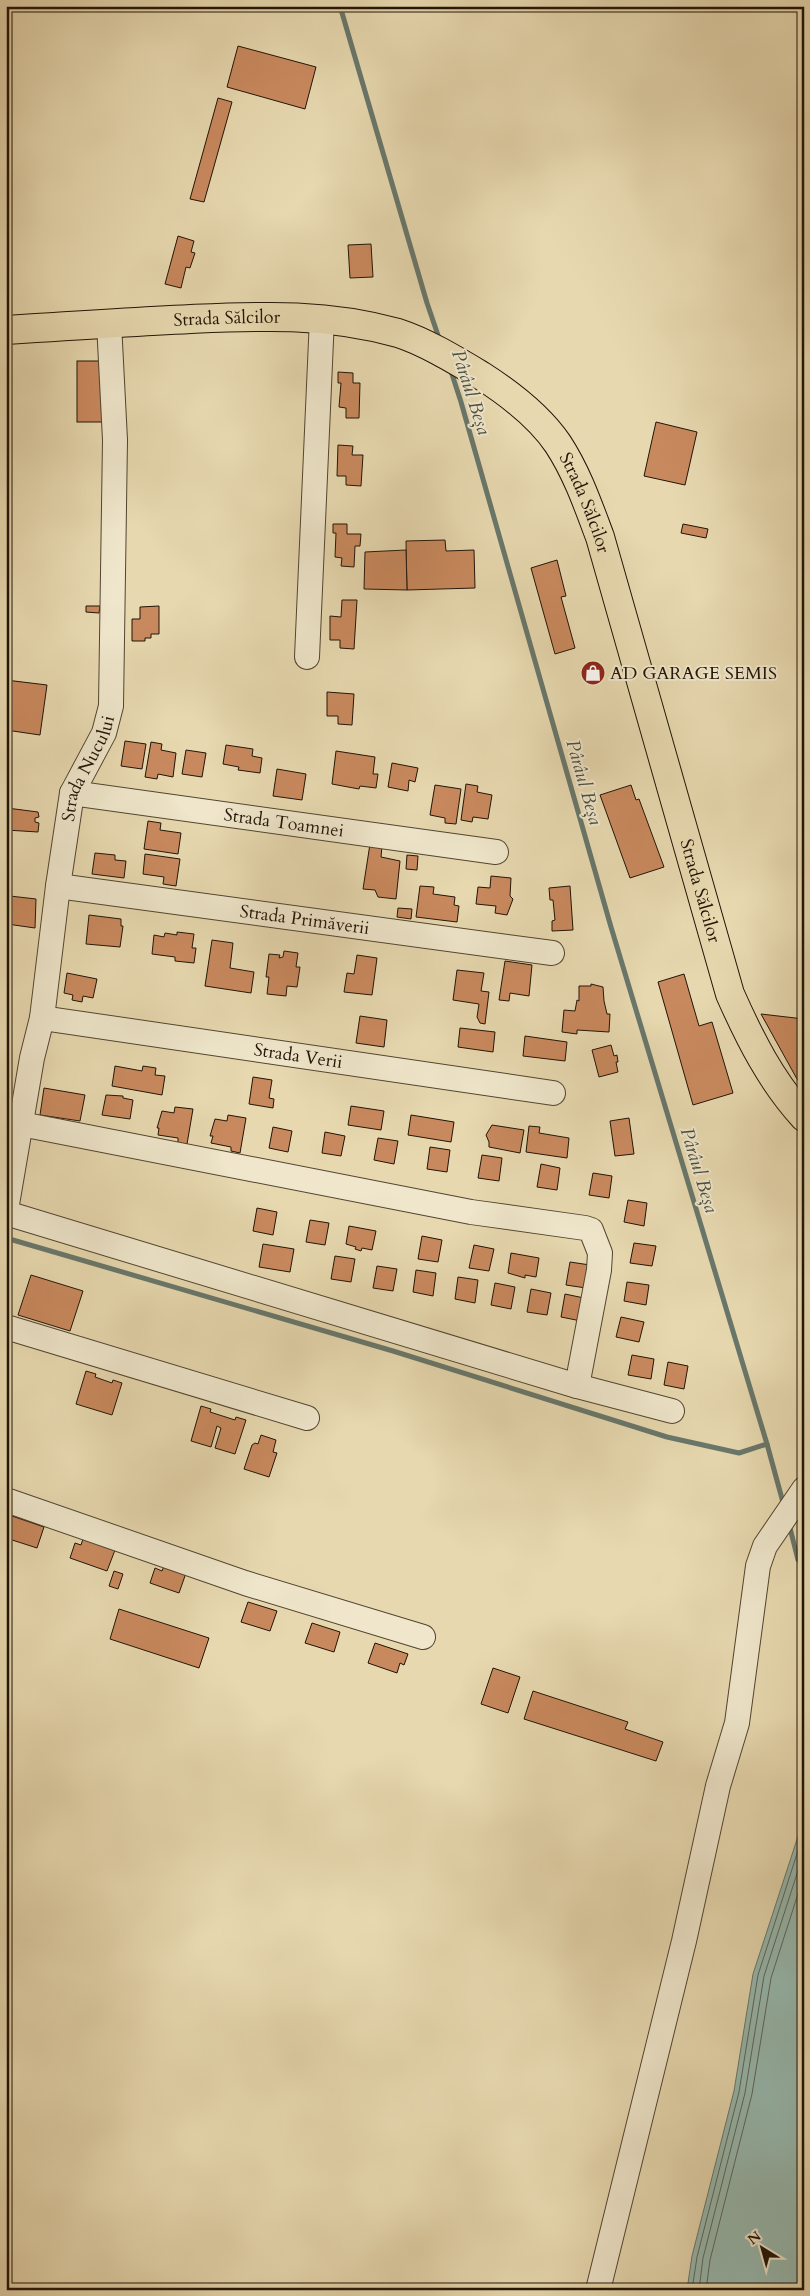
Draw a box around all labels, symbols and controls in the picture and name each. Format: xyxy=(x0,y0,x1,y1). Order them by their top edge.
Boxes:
street label: Strada Sălcilor xyxy=(173,305,281,333)
water label: Pârâul Beșa xyxy=(445,346,497,439)
street label: Strada Sălcilor xyxy=(553,448,616,557)
shop icon: AD GARAGE SEMIS xyxy=(580,660,606,686)
place label: AD GARAGE SEMIS xyxy=(610,661,777,686)
street label: Strada Nucului xyxy=(56,713,121,823)
water label: Pârâul Beșa xyxy=(559,736,609,829)
street label: Strada Toamnei xyxy=(222,802,345,844)
street label: Strada Sălcilor xyxy=(674,836,727,946)
street label: Strada Primăverii xyxy=(238,899,371,941)
street label: Strada Verii xyxy=(252,1037,344,1075)
water label: Pârâul Beșa xyxy=(674,1124,724,1217)
north arrow xyxy=(738,2224,788,2274)
text: N xyxy=(744,2227,765,2249)

